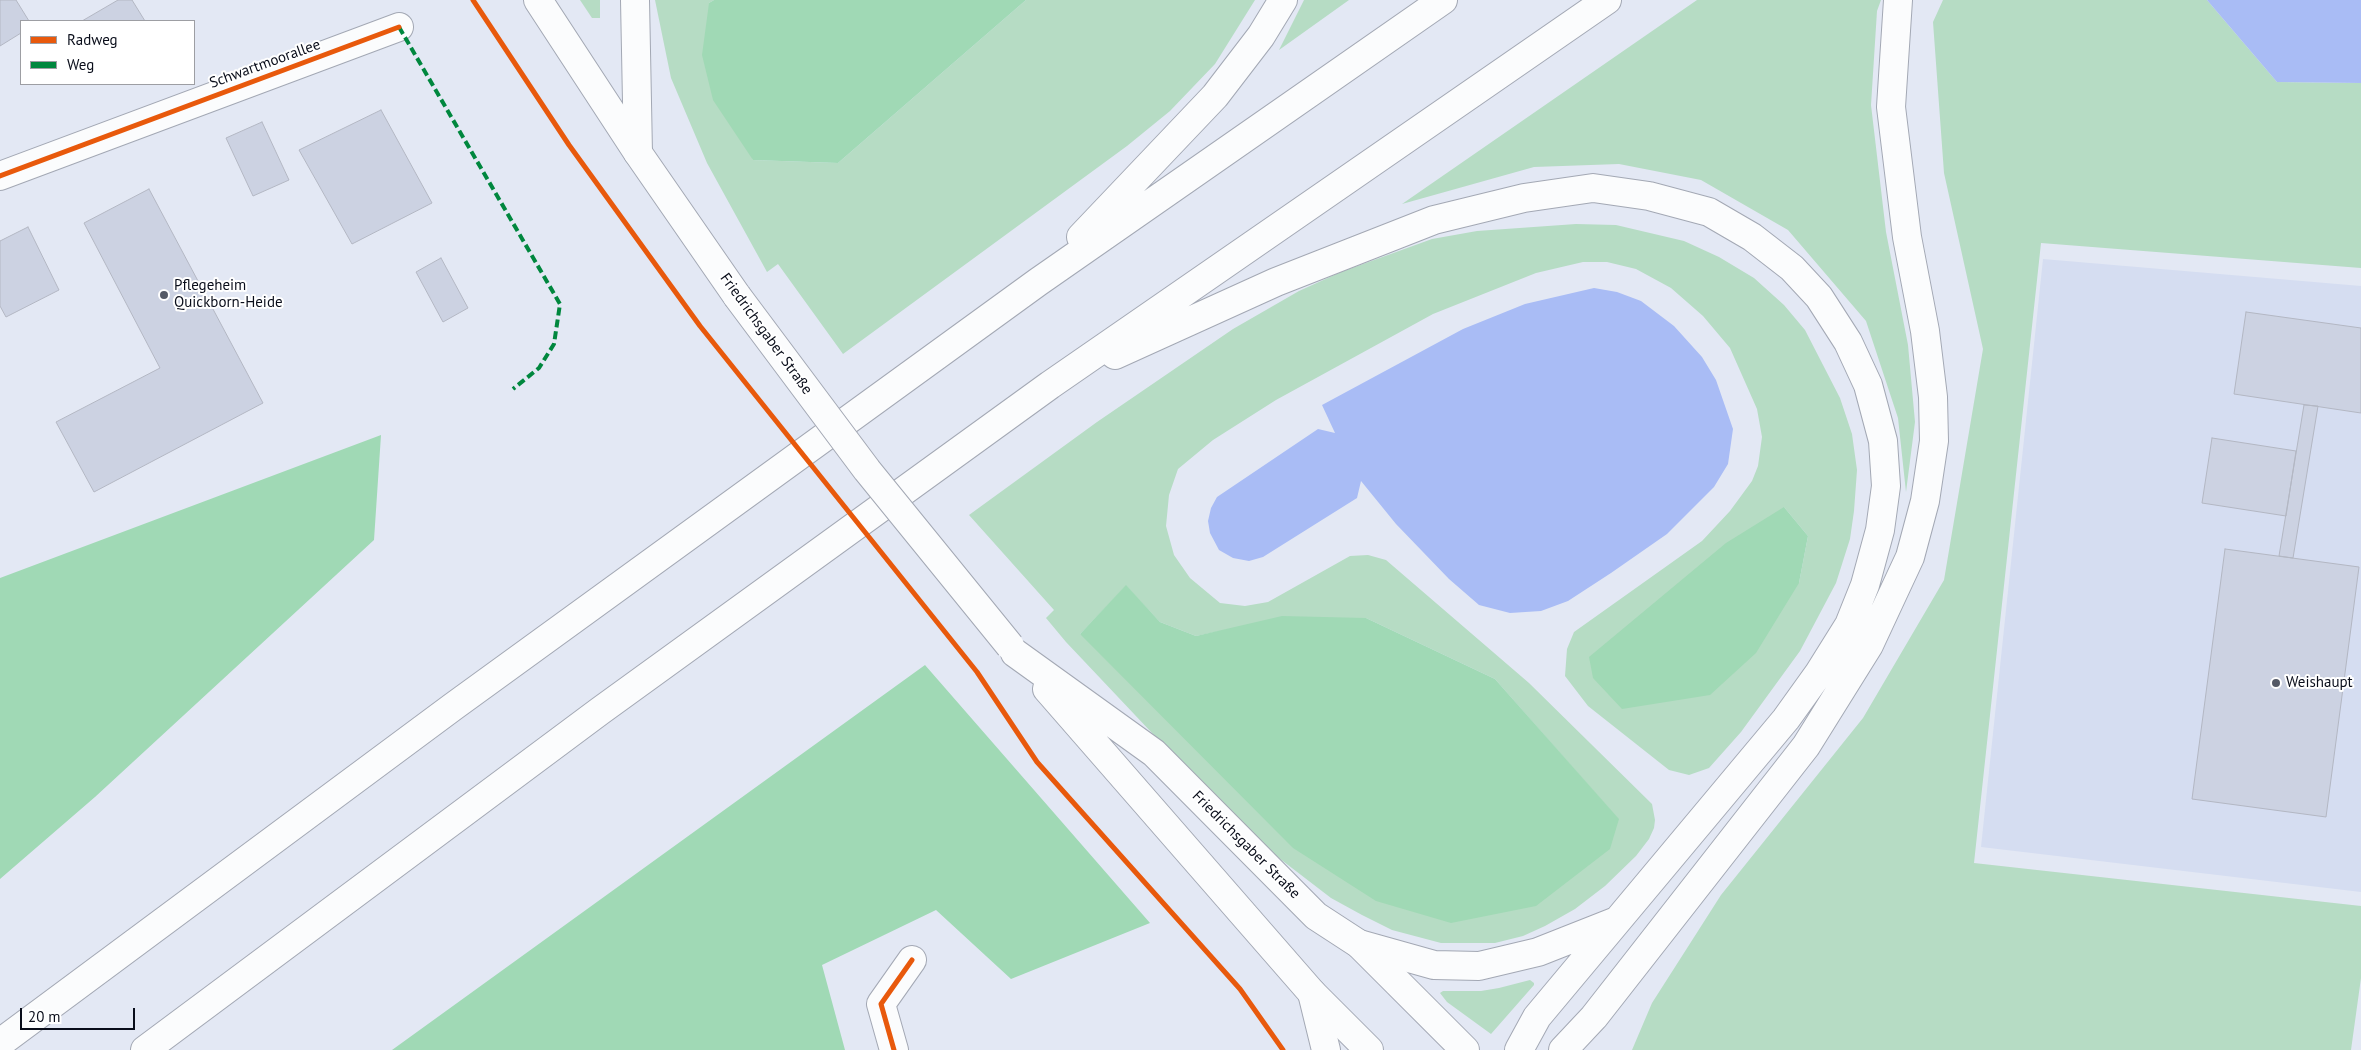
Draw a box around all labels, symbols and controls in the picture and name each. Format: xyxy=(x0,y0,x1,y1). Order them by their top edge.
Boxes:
legend xyxy=(20,20,195,85)
text: Radweg xyxy=(67,30,118,49)
street label: Schwartmoorallee xyxy=(207,36,323,92)
text: Weg xyxy=(67,55,94,74)
street label: Friedrichsgaber Straße xyxy=(716,270,816,398)
place label: Pflegeheim Quickborn-Heide xyxy=(174,277,283,312)
marker: Pflegeheim Quickborn-Heide xyxy=(158,289,170,301)
place label: Weishaupt xyxy=(2286,674,2353,692)
marker: Weishaupt xyxy=(2270,677,2282,689)
street label: Friedrichsgaber Straße xyxy=(1188,787,1304,903)
scale bar xyxy=(22,998,138,1030)
text: 20 m xyxy=(28,1007,61,1026)

